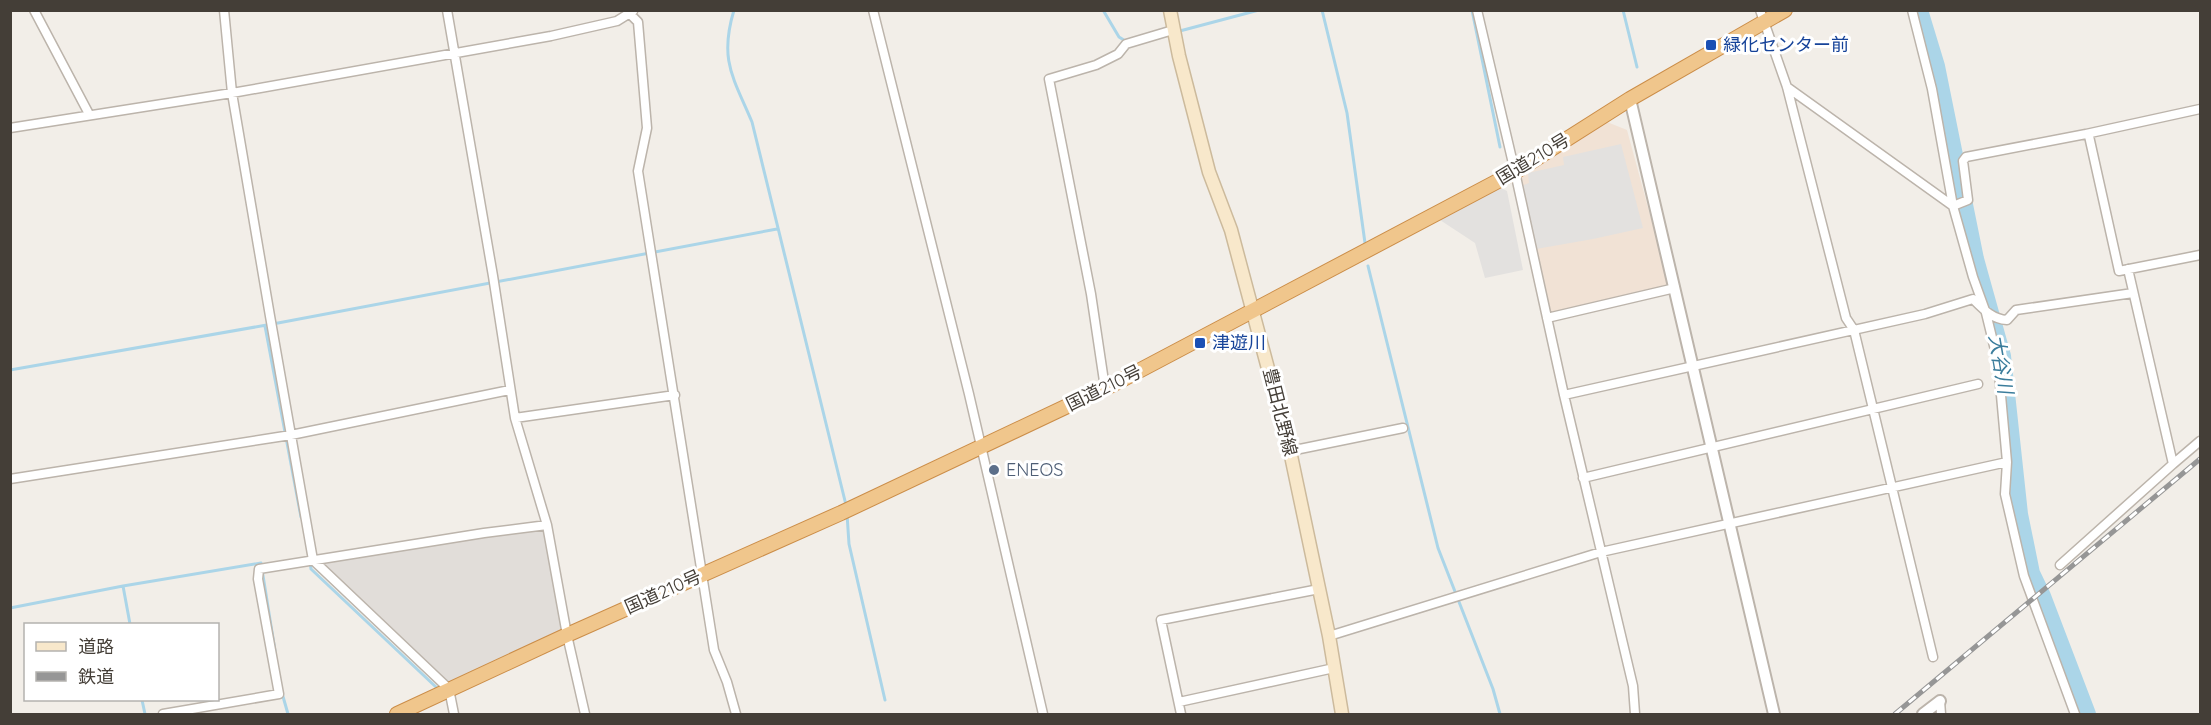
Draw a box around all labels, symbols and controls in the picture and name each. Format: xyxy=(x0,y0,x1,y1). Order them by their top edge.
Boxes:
place label: 緑化センター前 xyxy=(1723,33,1849,56)
marker: 緑化センター前 xyxy=(1704,38,1718,52)
street label: 国道210号 xyxy=(1492,128,1574,189)
place label: 津遊川 xyxy=(1212,331,1266,354)
water label: 大谷川 xyxy=(1984,332,2019,398)
marker: 津遊川 xyxy=(1193,336,1207,350)
street label: 国道210号 xyxy=(1062,359,1145,416)
street label: 豊田北野線 xyxy=(1258,365,1303,458)
place label: ENEOS xyxy=(1006,458,1063,481)
marker: ENEOS xyxy=(987,463,1001,477)
street label: 国道210号 xyxy=(621,564,705,619)
legend xyxy=(24,623,219,701)
text: 道路 xyxy=(78,635,114,658)
text: 鉄道 xyxy=(78,665,114,688)

